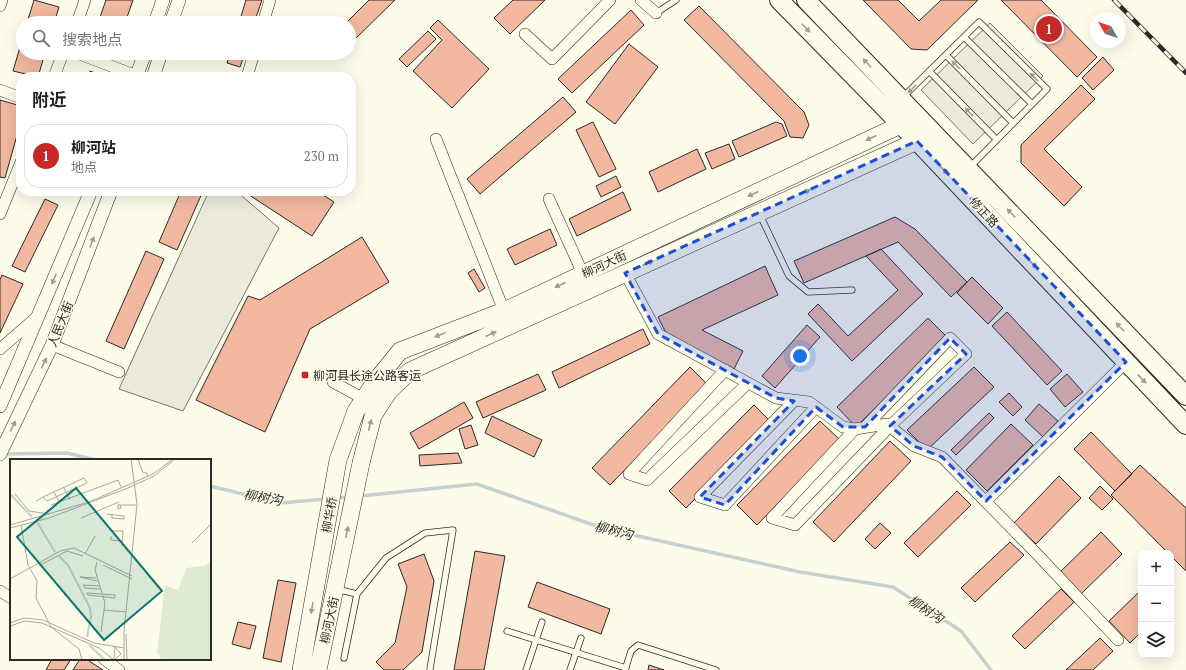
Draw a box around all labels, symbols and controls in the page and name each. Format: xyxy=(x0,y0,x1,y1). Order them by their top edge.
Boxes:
north arrow xyxy=(1090,12,1126,48)
pin: 1 xyxy=(1036,14,1062,44)
search box xyxy=(16,16,356,60)
one-way arrow xyxy=(801,23,811,33)
icon: search xyxy=(30,27,52,49)
text: 搜索地点 xyxy=(62,29,122,49)
one-way arrow xyxy=(862,58,872,68)
one-way arrow xyxy=(951,60,961,70)
one-way arrow xyxy=(1029,72,1039,81)
one-way arrow xyxy=(907,84,917,94)
text: 附近 xyxy=(32,88,66,111)
one-way arrow xyxy=(964,107,974,117)
one-way arrow xyxy=(865,135,876,141)
text: 柳河站 xyxy=(71,137,116,157)
text: 1 xyxy=(42,147,50,165)
text: 230 m xyxy=(304,147,339,165)
text: 地点 xyxy=(71,158,97,176)
one-way arrow xyxy=(939,165,948,174)
one-way arrow xyxy=(799,189,810,195)
one-way arrow xyxy=(747,191,759,197)
street label: 修正路 xyxy=(966,194,1002,230)
one-way arrow xyxy=(1006,208,1016,218)
one-way arrow xyxy=(89,236,95,248)
street label: 柳河大街 xyxy=(579,247,629,281)
one-way arrow xyxy=(1028,259,1038,269)
one-way arrow xyxy=(642,260,654,266)
one-way arrow xyxy=(51,273,57,285)
one-way arrow xyxy=(554,282,565,288)
street label: 人民大街 xyxy=(44,299,76,349)
one-way arrow xyxy=(1115,322,1125,332)
one-way arrow xyxy=(486,331,497,337)
one-way arrow xyxy=(433,333,445,339)
your location xyxy=(790,346,810,366)
one-way arrow xyxy=(41,357,47,369)
place label: 柳河县长途公路客运 xyxy=(313,368,421,383)
marker: 柳河县长途公路客运 xyxy=(300,370,310,380)
one-way arrow xyxy=(1137,374,1147,384)
one-way arrow xyxy=(367,419,373,431)
one-way arrow xyxy=(10,420,16,432)
inset map xyxy=(10,459,211,660)
water label: 柳树沟 xyxy=(242,485,286,510)
street label: 柳华桥 xyxy=(318,496,340,534)
water label: 柳树沟 xyxy=(593,517,637,544)
one-way arrow xyxy=(344,526,350,538)
map controls xyxy=(1138,550,1174,658)
button: + xyxy=(1138,550,1174,586)
button: − xyxy=(1138,586,1174,622)
water label: 柳树沟 xyxy=(905,591,949,628)
street label: 柳河大街 xyxy=(317,595,341,645)
one-way arrow xyxy=(309,602,315,614)
button: layers xyxy=(1138,622,1174,658)

